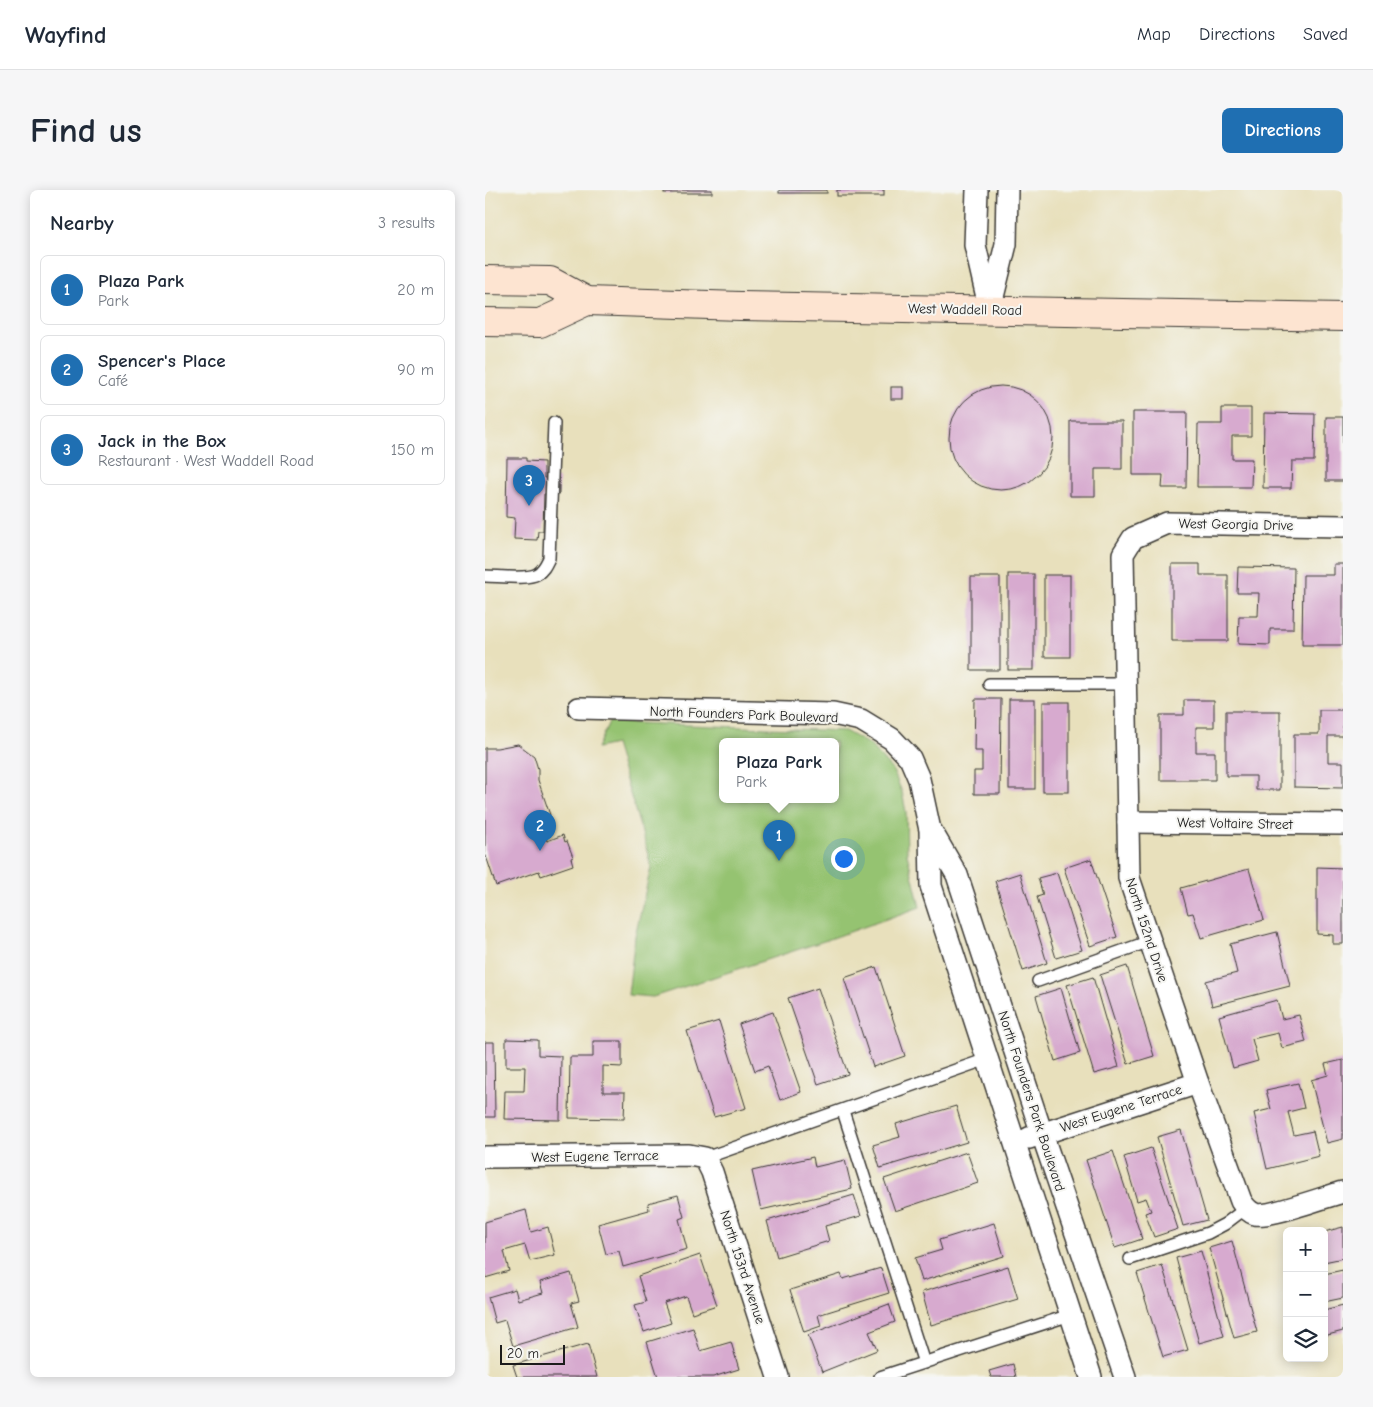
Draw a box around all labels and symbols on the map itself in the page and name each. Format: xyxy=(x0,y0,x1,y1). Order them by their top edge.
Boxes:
street label: West Waddell Road xyxy=(908,300,1022,319)
pin: 3 xyxy=(513,465,545,506)
street label: West Georgia Drive xyxy=(1178,515,1294,534)
street label: North Founders Park Boulevard xyxy=(649,703,839,726)
pin: 2 xyxy=(524,810,556,851)
street label: West Voltaire Street xyxy=(1177,814,1294,833)
pin: 1 xyxy=(763,820,795,861)
your location xyxy=(831,846,857,872)
street label: North 152nd Drive xyxy=(1122,876,1171,985)
street label: North Founders Park Boulevard xyxy=(994,1009,1069,1193)
street label: West Eugene Terrace xyxy=(1058,1081,1184,1136)
street label: West Eugene Terrace xyxy=(531,1147,659,1166)
street label: North 153rd Avenue xyxy=(716,1208,769,1326)
scale bar xyxy=(500,1342,565,1365)

